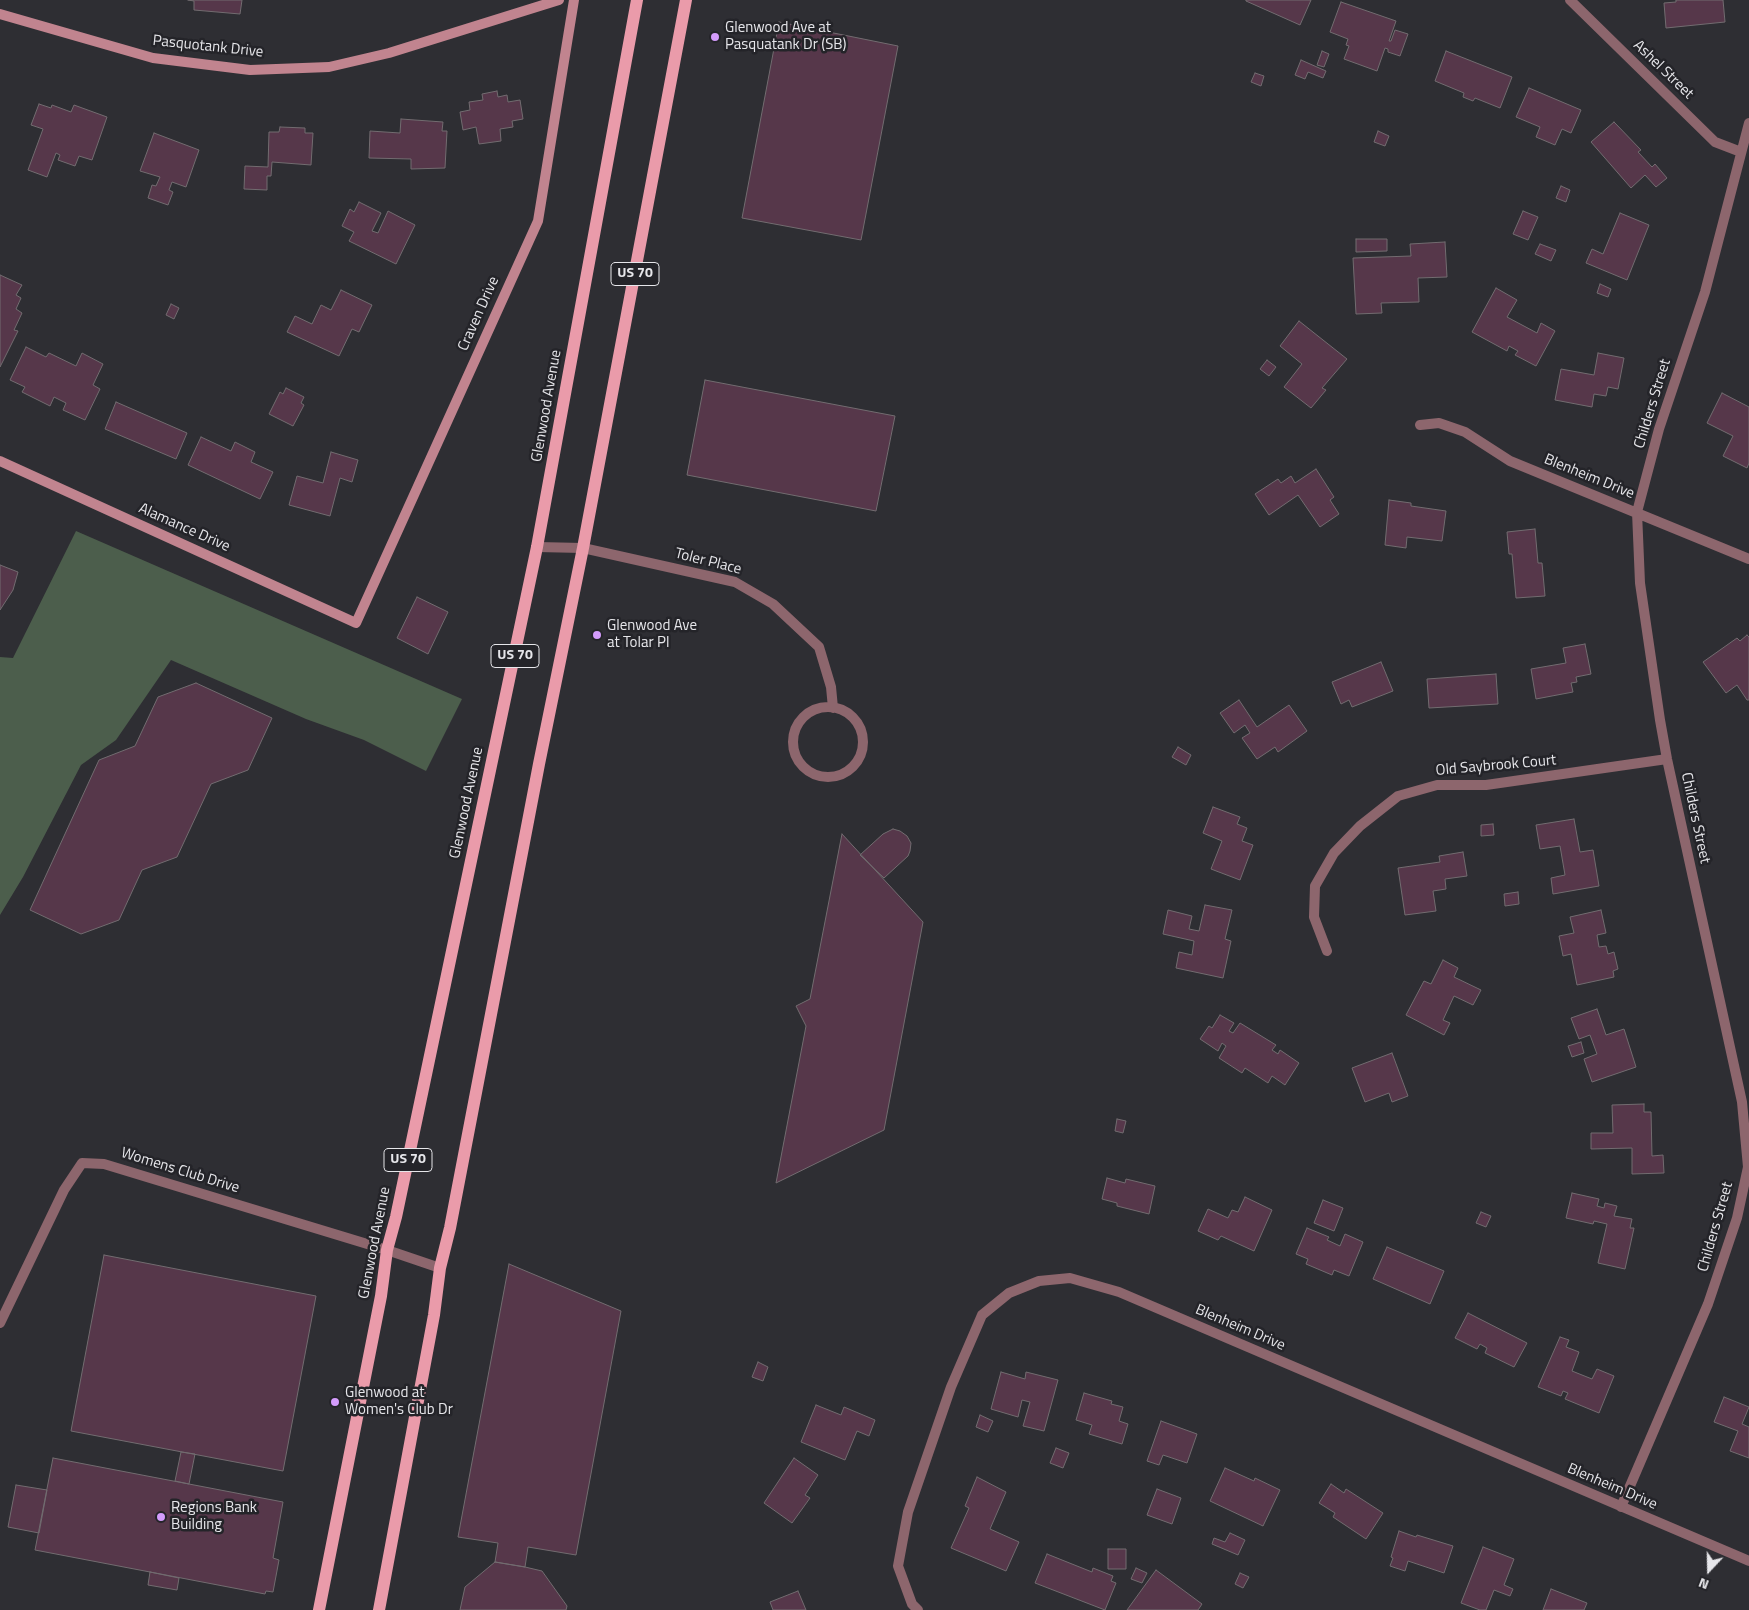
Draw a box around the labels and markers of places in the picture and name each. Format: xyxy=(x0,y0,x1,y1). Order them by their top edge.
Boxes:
place label: Glenwood Ave at Pasquatank Dr (SB) xyxy=(725,19,846,54)
marker: Glenwood Ave at Pasquatank Dr (SB) xyxy=(709,31,721,43)
place label: Glenwood Ave at Tolar Pl xyxy=(607,617,697,652)
marker: Glenwood Ave at Tolar Pl xyxy=(591,629,603,641)
place label: Glenwood at Women's Club Dr xyxy=(345,1384,453,1419)
marker: Glenwood at Women's Club Dr xyxy=(329,1396,341,1408)
place label: Regions Bank Building xyxy=(171,1499,257,1534)
marker: Regions Bank Building xyxy=(155,1511,167,1523)

